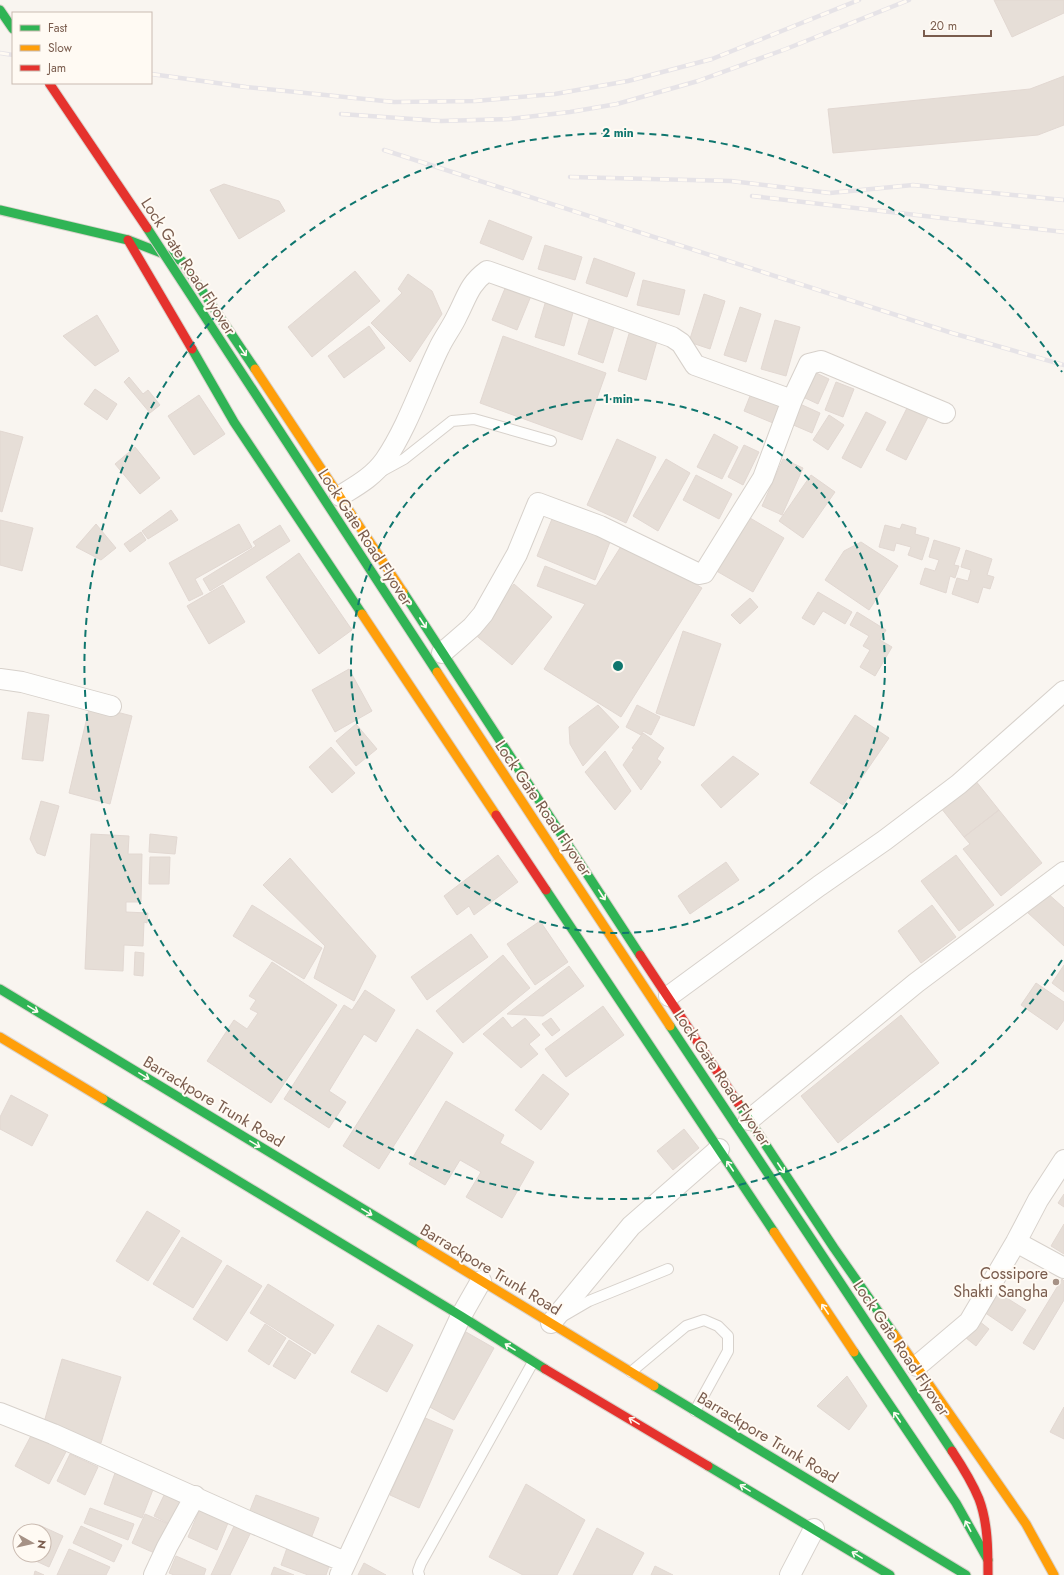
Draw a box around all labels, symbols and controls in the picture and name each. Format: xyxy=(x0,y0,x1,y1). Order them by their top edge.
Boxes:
legend xyxy=(12,12,152,84)
scale bar xyxy=(924,12,991,38)
text: 20 m xyxy=(930,17,957,35)
text: Fast xyxy=(48,19,67,37)
text: Slow xyxy=(48,39,73,57)
text: Jam xyxy=(46,59,66,77)
text: 2 min xyxy=(602,124,634,142)
street label: Lock Gate Road Flyover xyxy=(136,193,242,340)
one-way arrow xyxy=(239,346,247,357)
text: 1 min xyxy=(603,390,633,408)
street label: Lock Gate Road Flyover xyxy=(313,464,419,611)
one-way arrow xyxy=(419,617,427,628)
centre of rings xyxy=(611,659,625,673)
street label: Lock Gate Road Flyover xyxy=(490,736,598,881)
one-way arrow xyxy=(598,890,606,901)
one-way arrow xyxy=(27,1005,39,1013)
street label: Lock Gate Road Flyover xyxy=(669,1006,777,1151)
street label: Barrackpore Trunk Road xyxy=(139,1050,289,1153)
one-way arrow xyxy=(138,1073,150,1081)
one-way arrow xyxy=(249,1140,260,1148)
one-way arrow xyxy=(726,1161,734,1172)
one-way arrow xyxy=(777,1162,785,1173)
one-way arrow xyxy=(361,1208,373,1216)
street label: Barrackpore Trunk Road xyxy=(416,1218,566,1321)
place label: Cossipore Shakti Sangha xyxy=(953,1262,1048,1303)
street label: Lock Gate Road Flyover xyxy=(848,1276,956,1421)
marker: Cossipore Shakti Sangha xyxy=(1051,1277,1061,1287)
one-way arrow xyxy=(821,1304,829,1315)
one-way arrow xyxy=(505,1343,516,1351)
street label: Barrackpore Trunk Road xyxy=(693,1386,843,1489)
one-way arrow xyxy=(893,1412,901,1423)
one-way arrow xyxy=(628,1417,640,1425)
one-way arrow xyxy=(740,1484,751,1492)
one-way arrow xyxy=(964,1520,971,1532)
north arrow xyxy=(12,1523,52,1563)
text: N xyxy=(33,1539,50,1550)
one-way arrow xyxy=(851,1550,863,1558)

